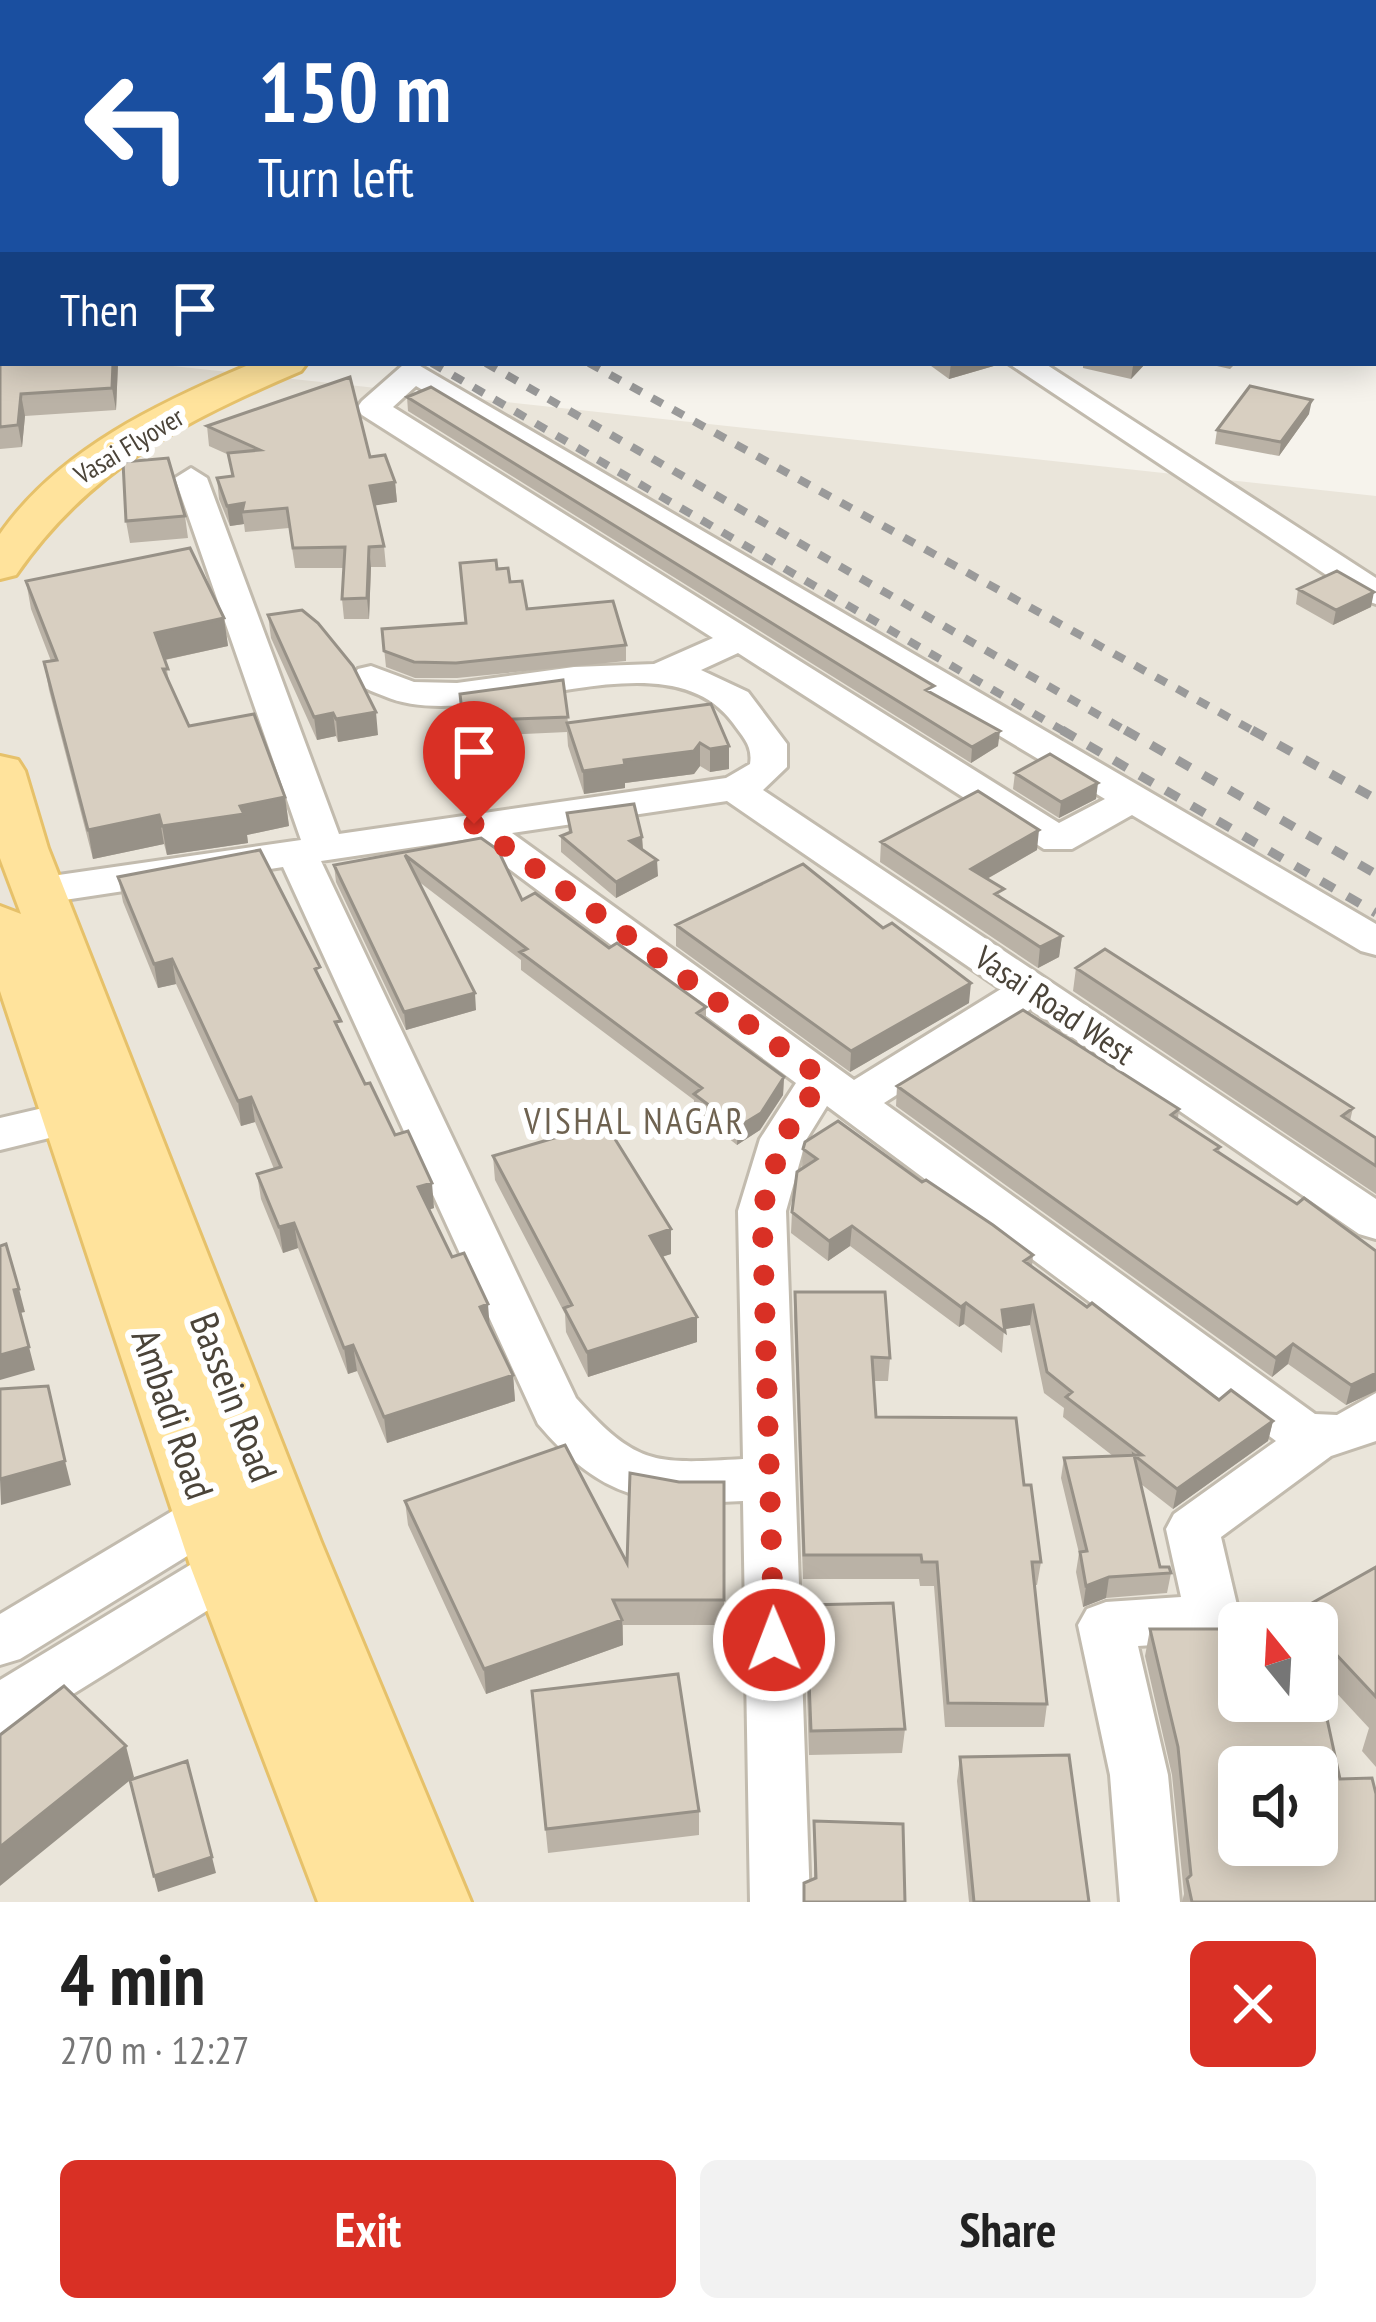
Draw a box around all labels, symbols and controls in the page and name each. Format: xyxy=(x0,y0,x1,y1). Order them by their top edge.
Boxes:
text: 150 m xyxy=(258,36,451,145)
icon: left xyxy=(60,48,216,204)
text: Turn left xyxy=(258,142,414,212)
icon: arrive xyxy=(162,276,228,342)
text: Then xyxy=(60,280,138,338)
street label: Vasai Flyover xyxy=(67,399,190,492)
pin xyxy=(423,701,525,824)
icon: arrive xyxy=(441,719,507,785)
street label: Vasai Road West xyxy=(966,935,1143,1074)
district label: VISHAL NAGAR xyxy=(523,1097,746,1144)
street label: Bassein Road xyxy=(179,1305,290,1489)
street label: Ambadi Road xyxy=(121,1322,226,1506)
position arrow xyxy=(711,1577,837,1703)
north arrow xyxy=(1218,1602,1338,1722)
map controls xyxy=(1218,1602,1338,1866)
button: sound xyxy=(1218,1746,1338,1866)
text: 4 min xyxy=(60,1932,205,2025)
button: close xyxy=(1190,1941,1316,2067)
text: 270 m · 12:27 xyxy=(60,2024,249,2075)
button: Exit xyxy=(60,2160,676,2298)
button: Share xyxy=(700,2160,1316,2298)

